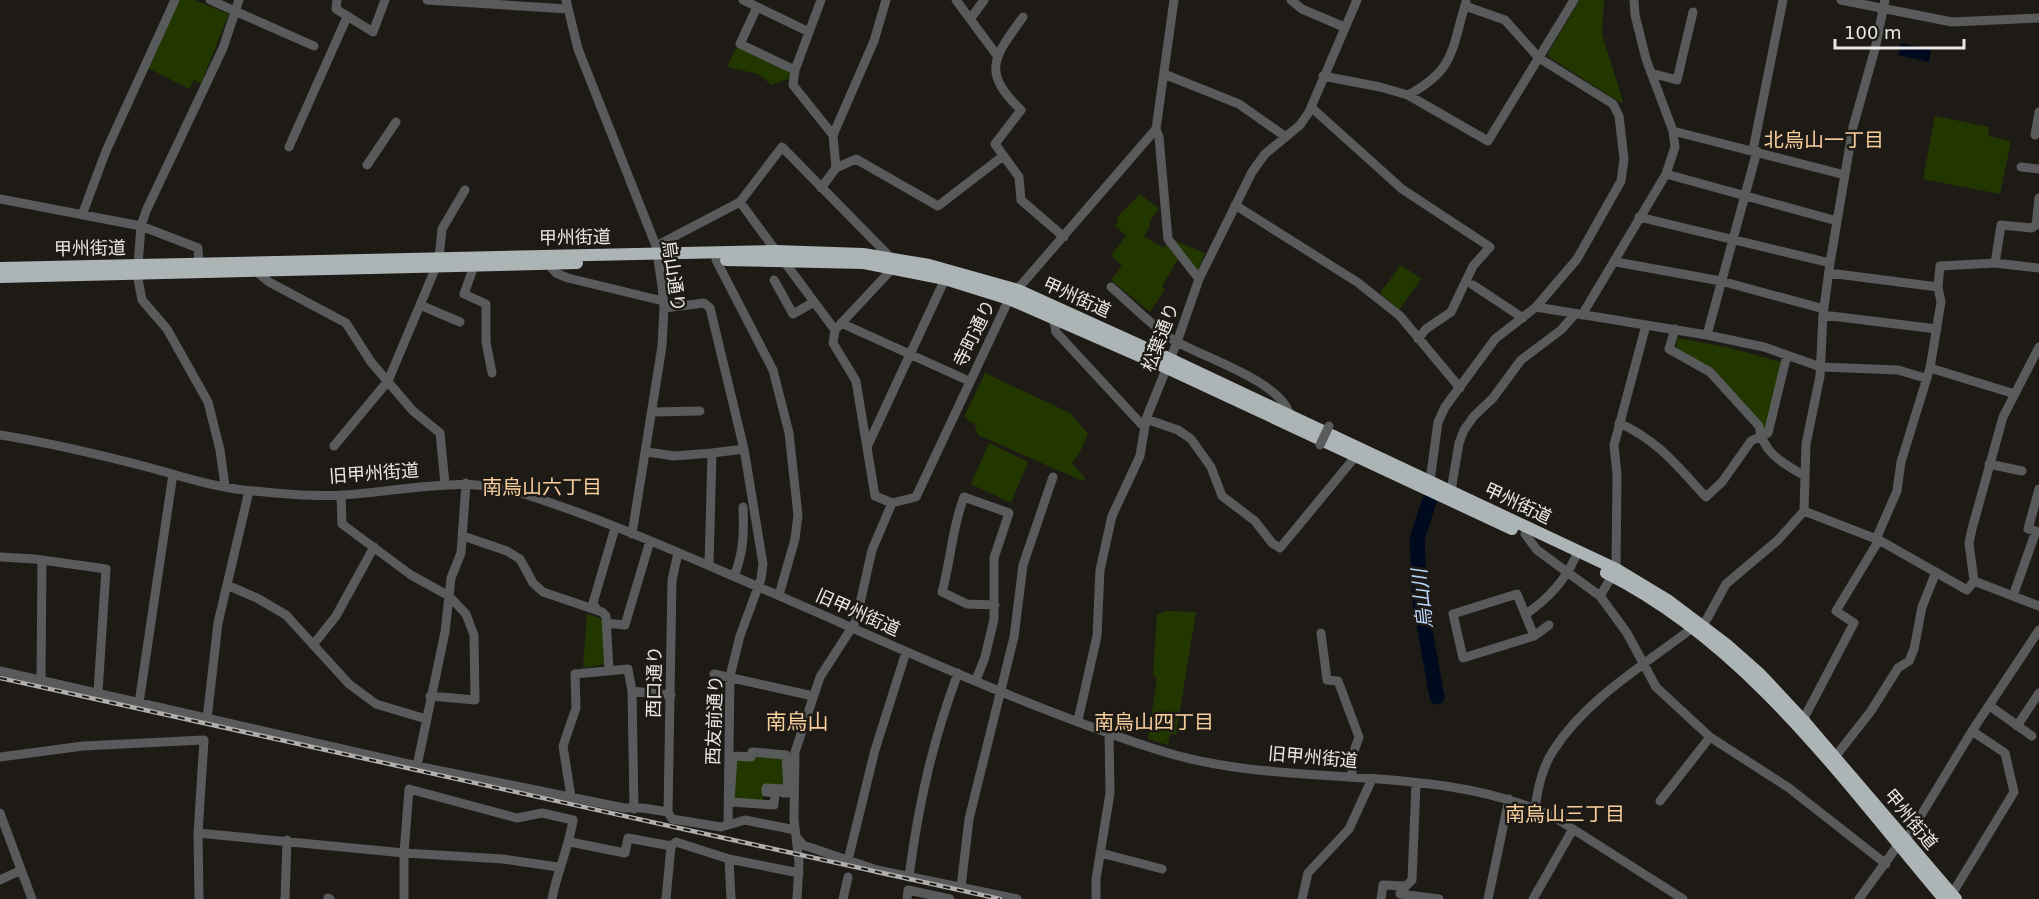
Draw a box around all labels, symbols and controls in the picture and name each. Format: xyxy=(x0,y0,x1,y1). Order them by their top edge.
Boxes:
scale bar xyxy=(1835,12,1964,50)
text: 100 m xyxy=(1844,22,1902,43)
district label: 北烏山一丁目 xyxy=(1764,128,1884,152)
street label: 甲州街道 xyxy=(539,226,611,248)
street label: 甲州街道 xyxy=(54,237,126,259)
street label: 烏山通り xyxy=(659,239,689,313)
street label: 甲州街道 xyxy=(1040,273,1114,321)
street label: 寺町通り xyxy=(949,296,999,370)
street label: 松葉通り xyxy=(1137,300,1183,374)
street label: 旧甲州街道 xyxy=(328,459,420,487)
district label: 南烏山六丁目 xyxy=(482,475,602,499)
street label: 甲州街道 xyxy=(1481,478,1555,528)
water label: 烏山川 xyxy=(1407,566,1437,630)
street label: 旧甲州街道 xyxy=(813,584,903,640)
street label: 西口通り xyxy=(643,646,665,718)
street label: 西友前通り xyxy=(702,675,726,765)
district label: 南烏山 xyxy=(766,710,829,734)
district label: 南烏山四丁目 xyxy=(1094,710,1214,734)
street label: 旧甲州街道 xyxy=(1267,743,1359,771)
street label: 甲州街道 xyxy=(1880,785,1942,853)
district label: 南烏山三丁目 xyxy=(1505,802,1625,826)

